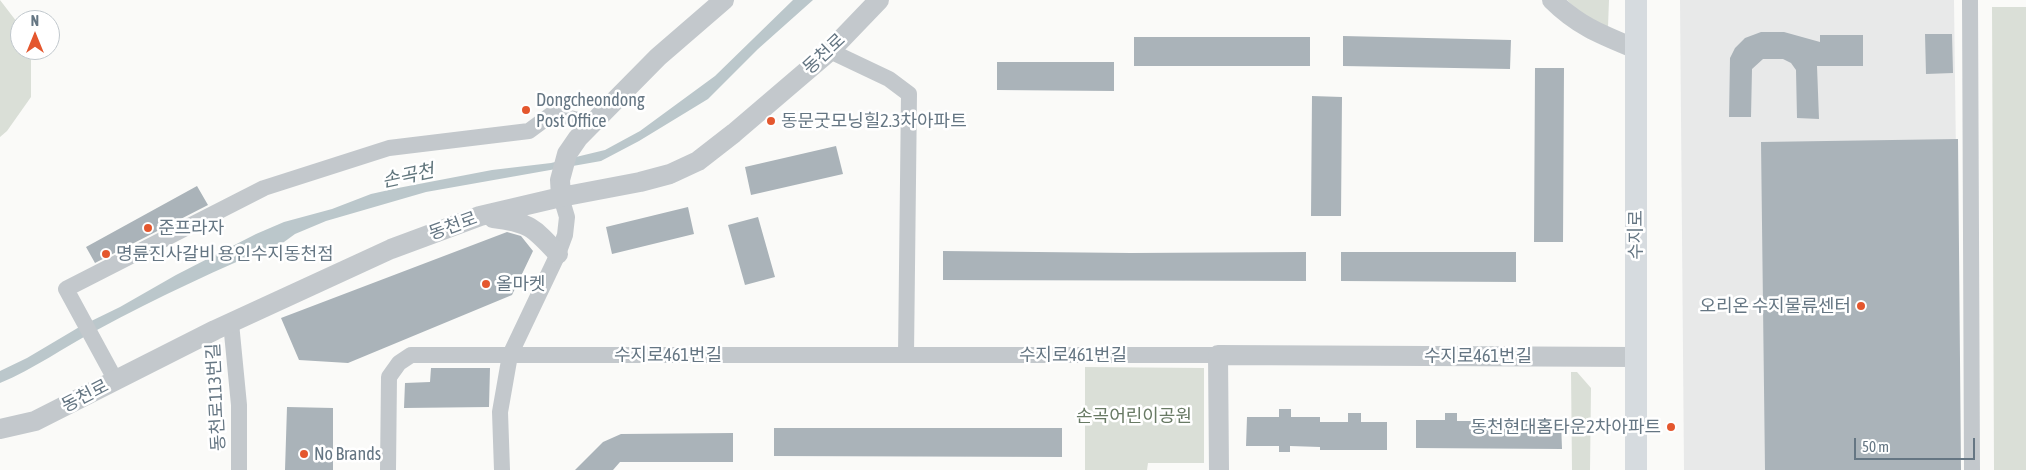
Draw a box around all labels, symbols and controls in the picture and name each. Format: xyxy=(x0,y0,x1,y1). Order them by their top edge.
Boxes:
north arrow xyxy=(10,10,60,60)
text: N xyxy=(31,13,39,29)
street label: 동천로 xyxy=(798,29,850,79)
place label: Dongcheondong Post Office xyxy=(536,89,645,132)
marker: Dongcheondong Post Office xyxy=(520,104,532,116)
place label: 동문굿모닝힐2.3차아파트 xyxy=(781,110,967,132)
marker: 동문굿모닝힐2.3차아파트 xyxy=(765,115,777,127)
water label: 손곡천 xyxy=(380,159,436,193)
street label: 동천로 xyxy=(426,207,480,245)
street label: 수지로 xyxy=(1625,210,1647,260)
place label: 준프라자 xyxy=(158,217,224,239)
marker: 준프라자 xyxy=(142,222,154,234)
place label: 명륜진사갈비 용인수지동천점 xyxy=(116,243,334,265)
marker: 명륜진사갈비 용인수지동천점 xyxy=(100,248,112,260)
place label: 올마켓 xyxy=(496,273,546,295)
marker: 올마켓 xyxy=(480,278,492,290)
place label: 오리온 수지물류센터 xyxy=(1699,295,1851,317)
marker: 오리온 수지물류센터 xyxy=(1855,300,1867,312)
street label: 동천로113번길 xyxy=(202,342,230,452)
street label: 수지로461번길 xyxy=(614,344,722,366)
street label: 수지로461번길 xyxy=(1019,344,1127,366)
street label: 수지로461번길 xyxy=(1424,345,1532,367)
street label: 동천로 xyxy=(58,375,112,417)
park label: 손곡어린이공원 xyxy=(1076,405,1192,427)
place label: 동천현대홈타운2차아파트 xyxy=(1470,416,1661,438)
marker: 동천현대홈타운2차아파트 xyxy=(1665,421,1677,433)
scale bar xyxy=(1856,428,1977,460)
text: 50 m xyxy=(1862,438,1889,455)
place label: No Brands xyxy=(314,443,381,465)
marker: No Brands xyxy=(298,448,310,460)

